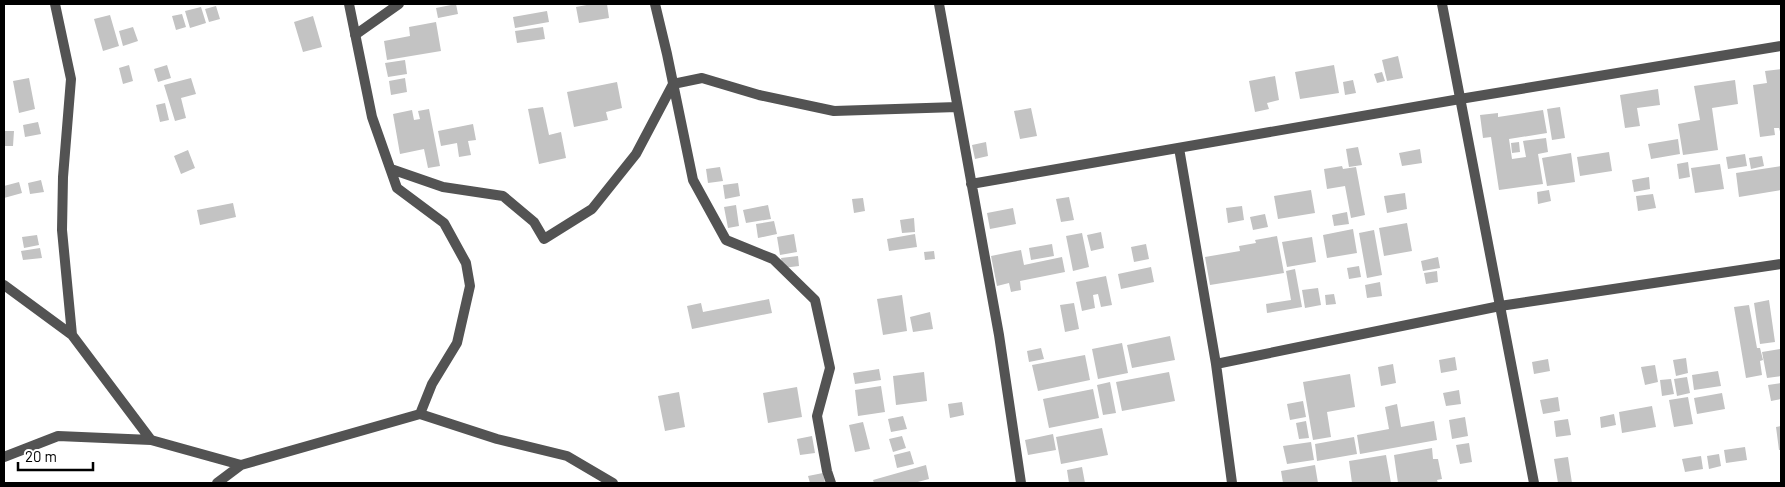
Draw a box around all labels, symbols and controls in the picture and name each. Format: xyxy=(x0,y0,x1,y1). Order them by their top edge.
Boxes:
scale bar xyxy=(18,440,92,472)
text: 20 m xyxy=(25,447,57,465)

